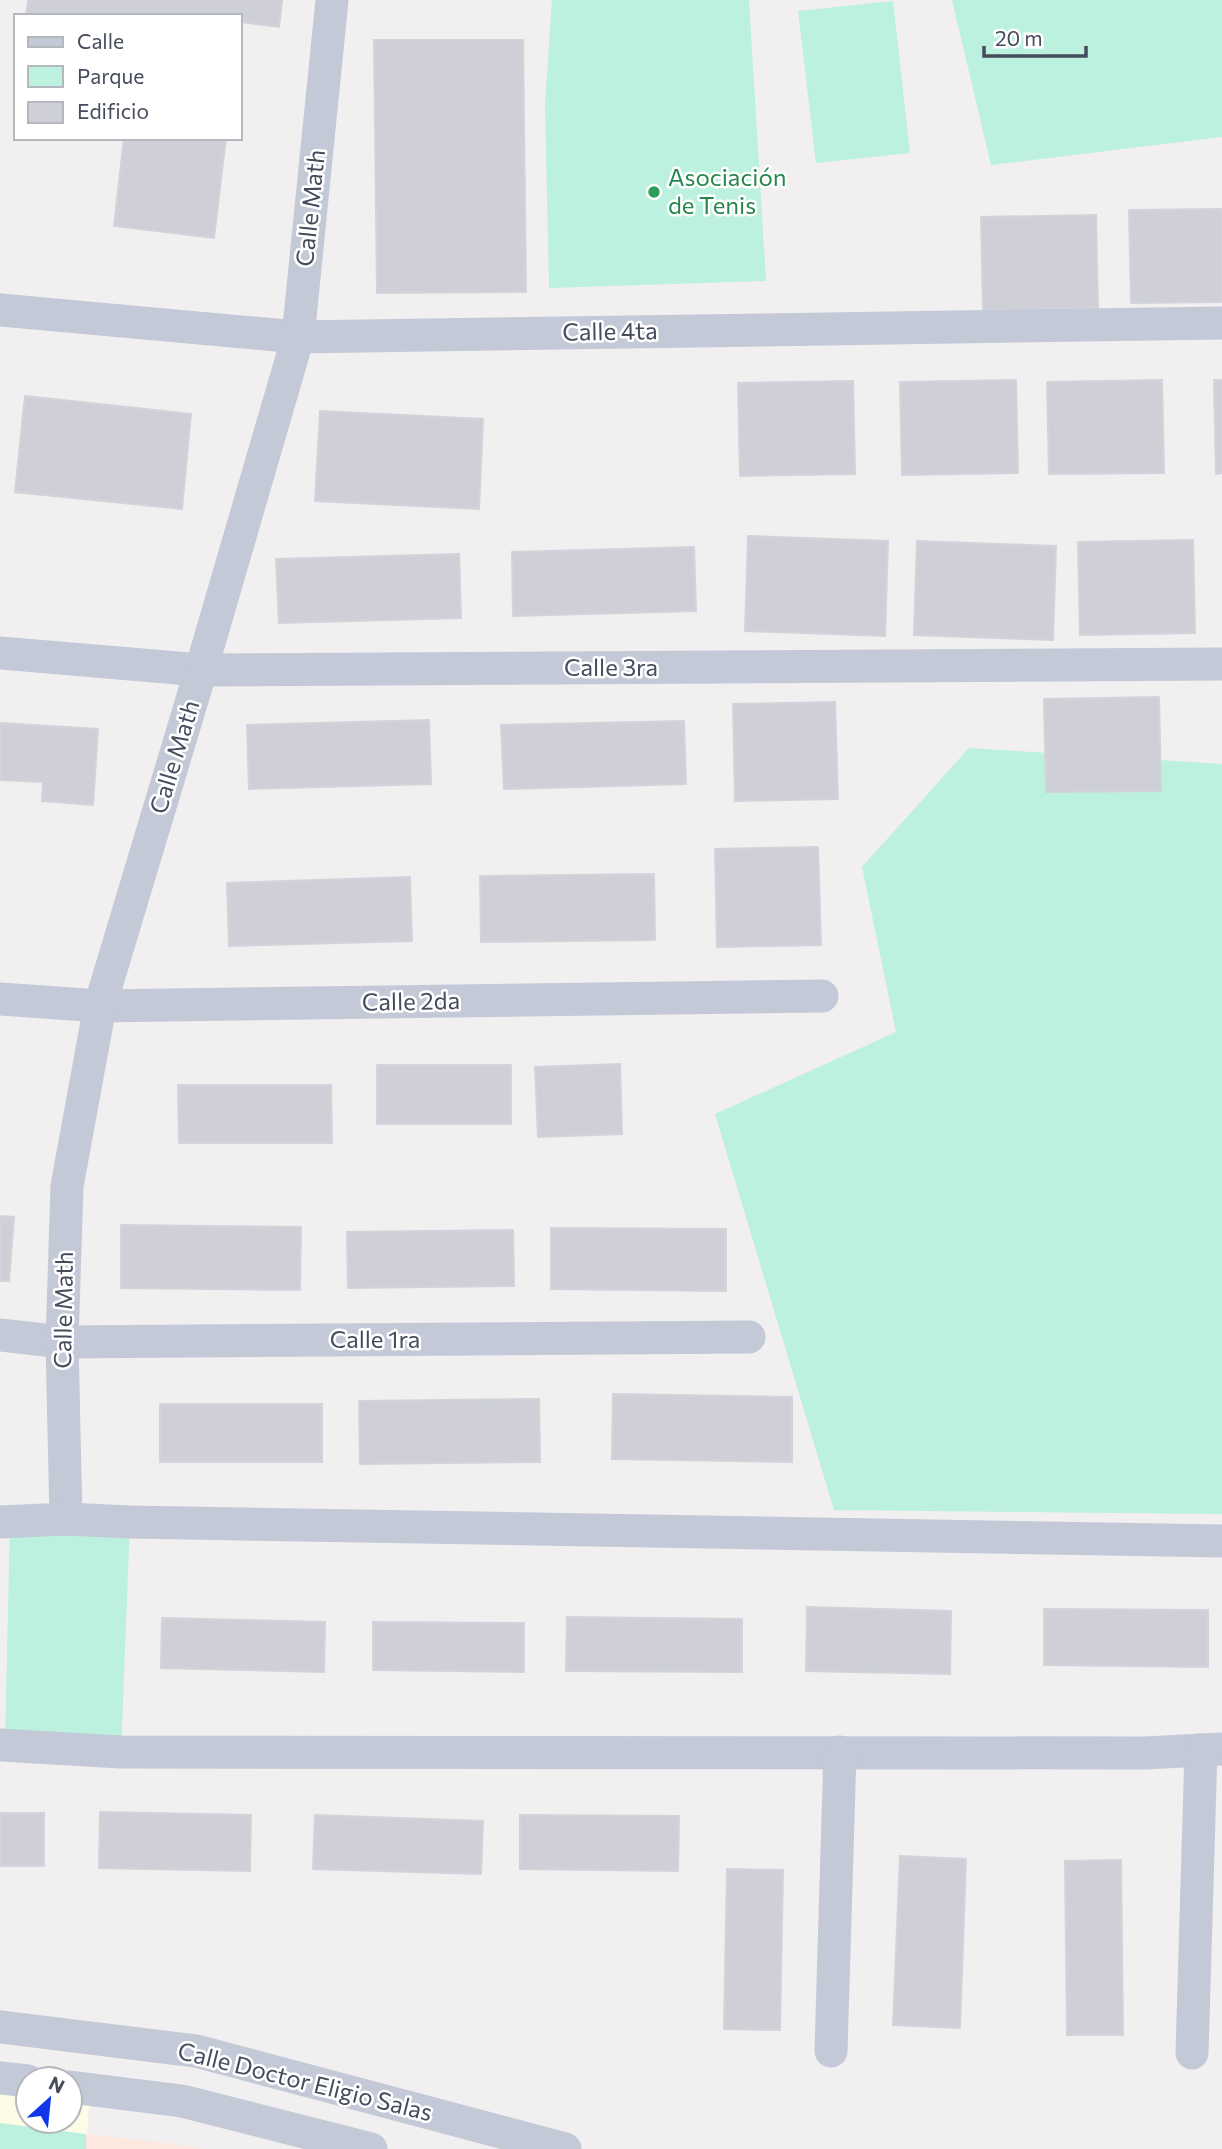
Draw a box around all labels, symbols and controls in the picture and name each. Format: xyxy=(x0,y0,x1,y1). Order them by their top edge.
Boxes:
legend xyxy=(14,14,242,140)
scale bar xyxy=(984,14,1086,58)
text: 20 m xyxy=(995,25,1043,50)
text: Calle xyxy=(77,28,124,53)
text: Parque xyxy=(77,63,144,88)
text: Edificio xyxy=(77,98,149,123)
street label: Calle Math xyxy=(289,148,330,268)
place label: Asociación de Tenis xyxy=(668,162,787,219)
marker: Asociación de Tenis xyxy=(646,184,662,200)
street label: Calle 4ta xyxy=(562,315,658,346)
street label: Calle 3ra xyxy=(564,652,658,681)
street label: Calle Math xyxy=(143,696,205,817)
street label: Calle 2da xyxy=(362,985,460,1016)
street label: Calle Math xyxy=(47,1251,78,1369)
street label: Calle 1ra xyxy=(330,1324,420,1353)
street label: Calle Doctor Eligio Salas xyxy=(175,2035,436,2126)
north arrow xyxy=(14,2065,84,2135)
text: N xyxy=(45,2071,69,2098)

